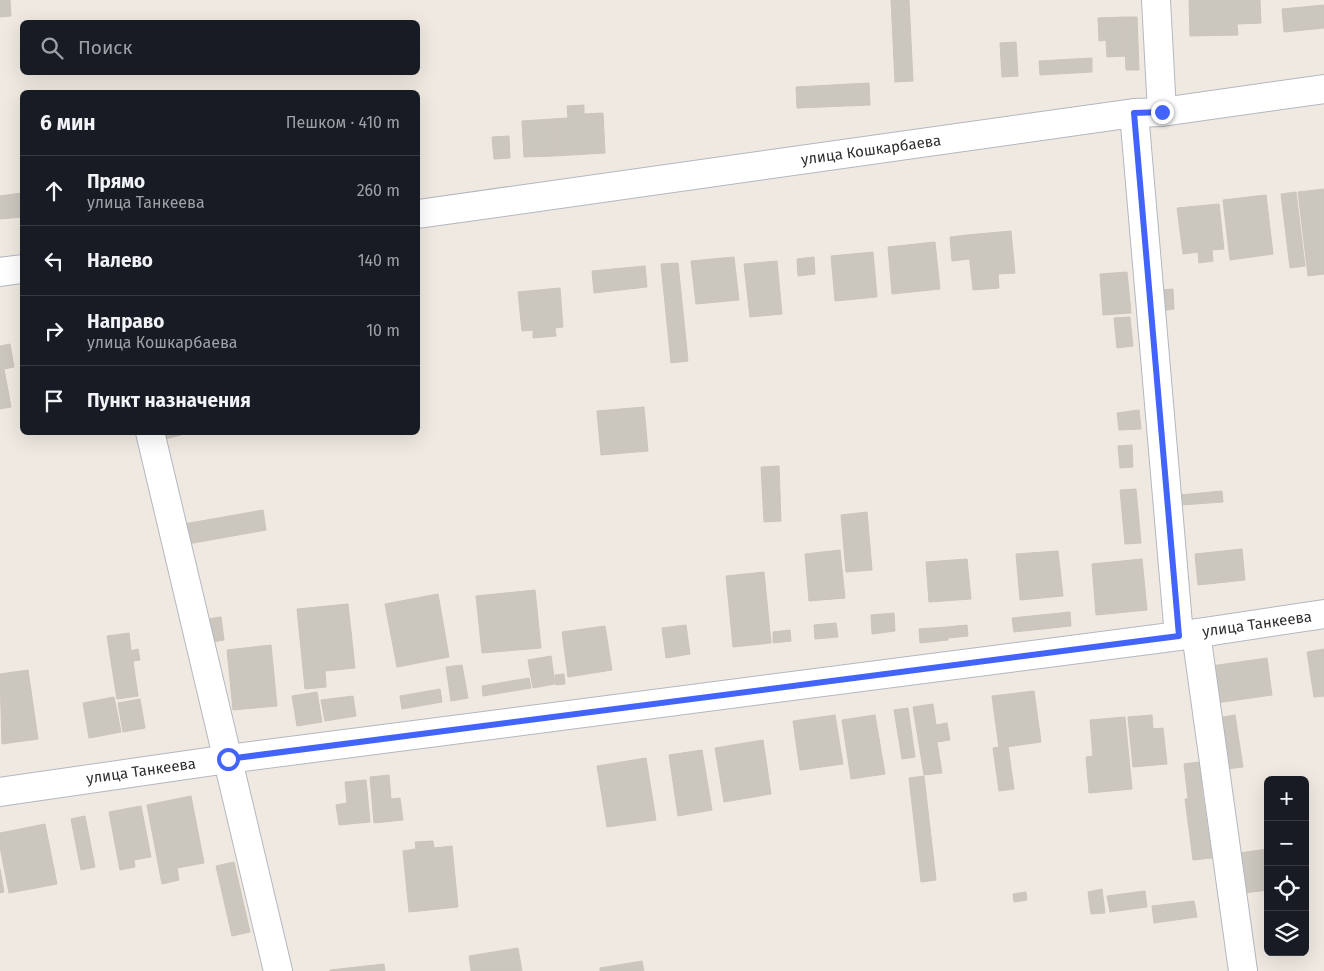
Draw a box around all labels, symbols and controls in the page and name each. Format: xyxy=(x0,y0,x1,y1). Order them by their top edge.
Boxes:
search box xyxy=(20,20,420,75)
icon: search xyxy=(38,34,66,62)
text: Поиск xyxy=(78,36,132,59)
route end xyxy=(1151,101,1174,124)
text: 6 мин xyxy=(40,110,96,136)
text: Пешком · 410 m xyxy=(286,113,400,132)
street label: улица Кошкарбаева xyxy=(800,131,942,169)
text: Прямо xyxy=(87,170,145,193)
icon: ahead xyxy=(40,177,68,205)
text: 260 m xyxy=(357,181,400,200)
text: улица Танкеева xyxy=(87,193,205,212)
icon: left xyxy=(40,247,68,275)
text: Налево xyxy=(87,249,153,272)
text: 140 m xyxy=(358,251,400,270)
text: Направо xyxy=(87,310,164,333)
icon: right xyxy=(40,317,68,345)
text: 10 m xyxy=(366,321,400,340)
text: улица Кошкарбаева xyxy=(87,333,237,352)
icon: arrive xyxy=(40,387,68,415)
text: Пункт назначения xyxy=(87,389,251,412)
street label: улица Танкеева xyxy=(1201,607,1313,641)
route start xyxy=(217,748,240,771)
street label: улица Танкеева xyxy=(85,754,197,788)
map controls xyxy=(1264,776,1309,956)
button: + xyxy=(1264,776,1309,821)
button: − xyxy=(1264,821,1309,866)
button: locate xyxy=(1264,866,1309,911)
button: layers xyxy=(1264,911,1309,956)

